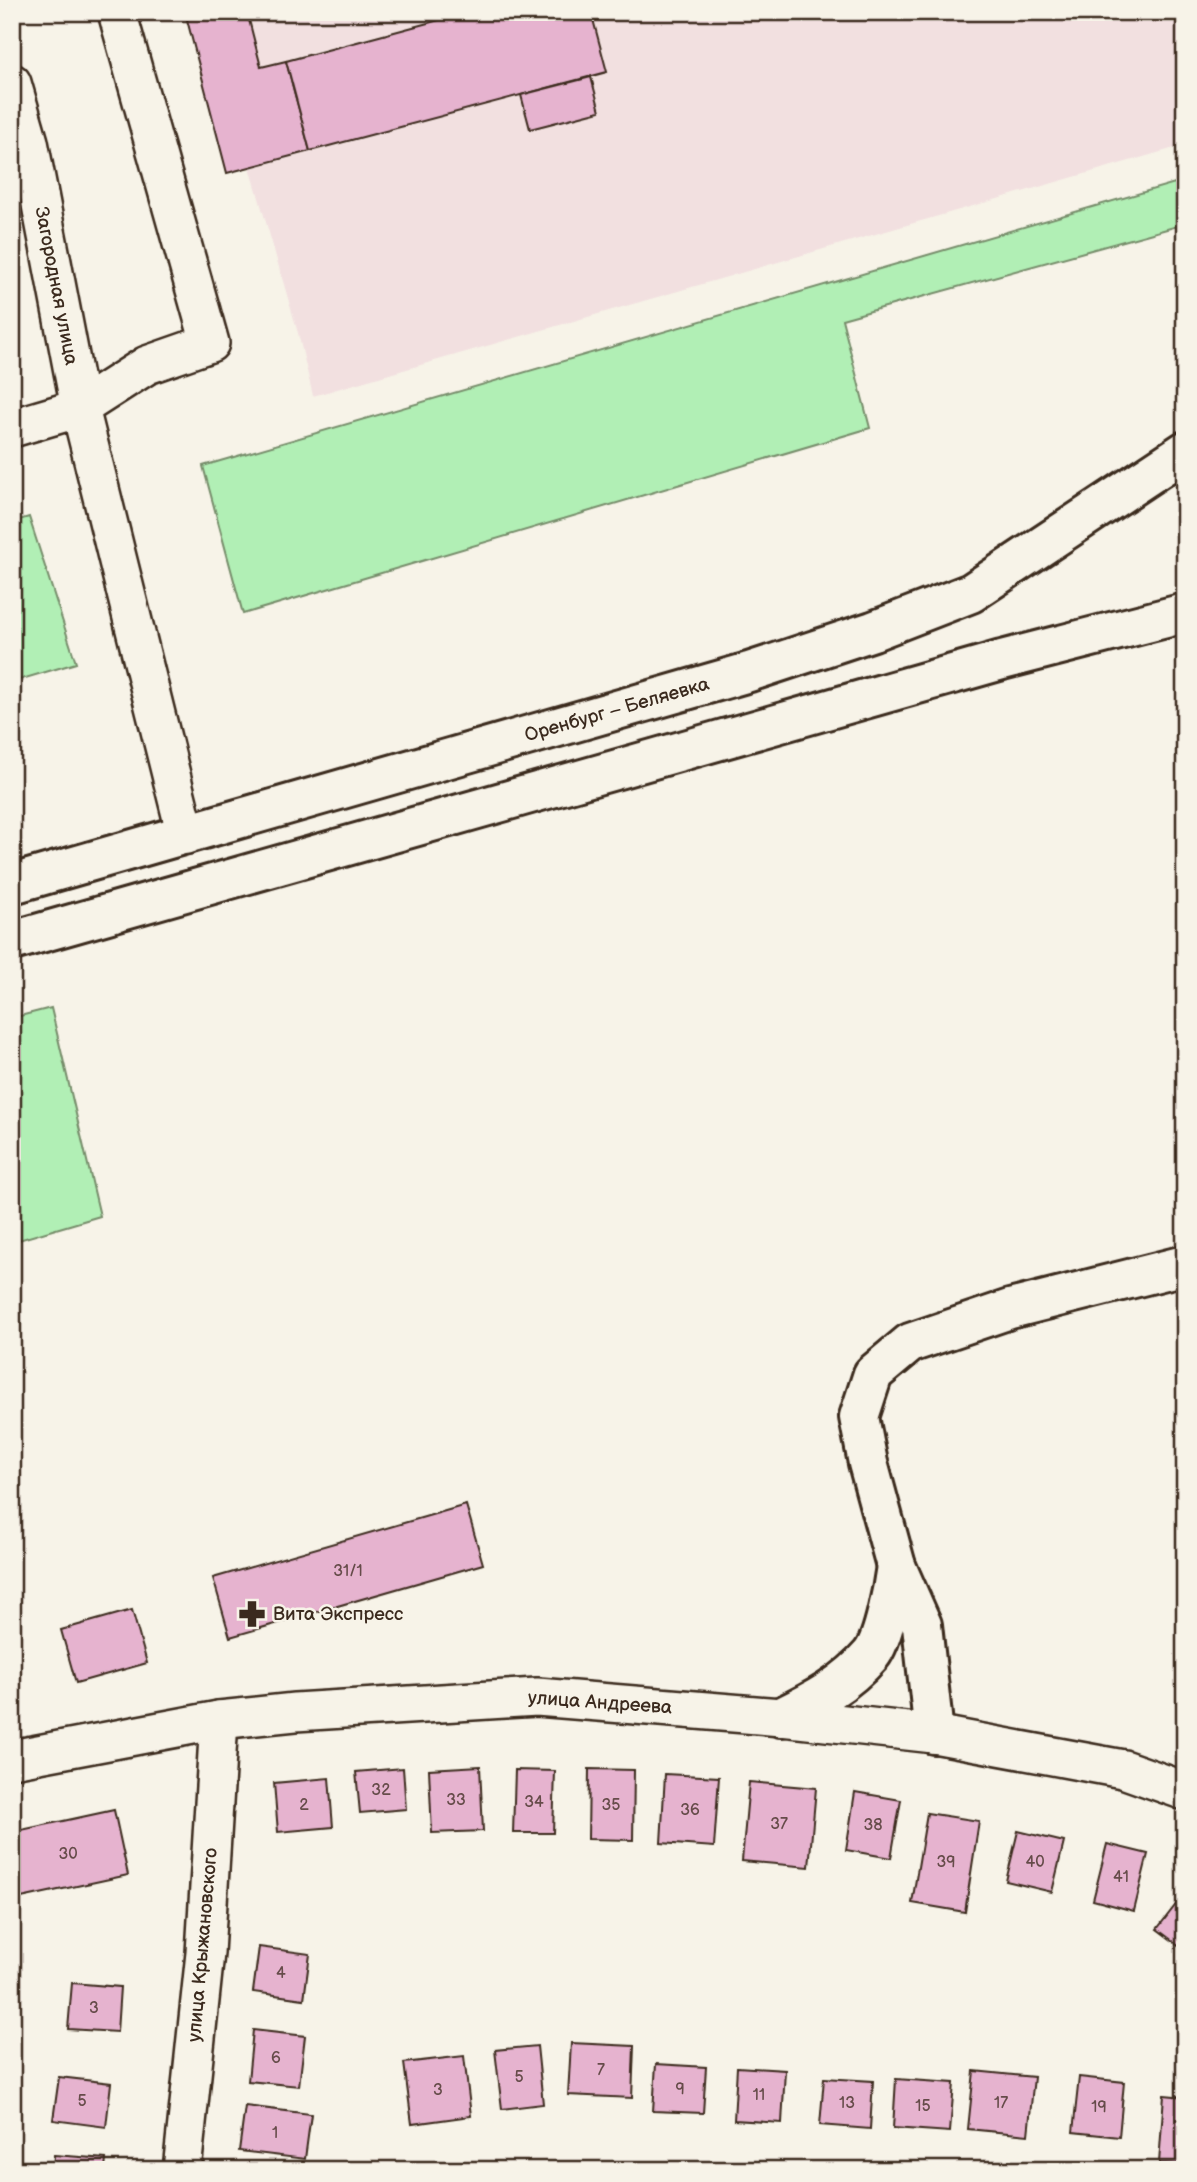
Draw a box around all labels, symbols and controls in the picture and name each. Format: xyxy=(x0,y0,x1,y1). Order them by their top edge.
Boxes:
street label: Загородная улица xyxy=(29,205,83,367)
street label: Оренбург – Беляевка xyxy=(522,673,712,747)
house number: 31/1 xyxy=(333,1562,363,1581)
pharmacy icon: Вита Экспресс xyxy=(237,1599,267,1629)
place label: Вита Экспресс xyxy=(273,1603,404,1626)
street label: улица Андреева xyxy=(527,1686,673,1720)
house number: 32 xyxy=(371,1781,391,1800)
house number: 33 xyxy=(446,1791,466,1810)
house number: 34 xyxy=(524,1793,544,1812)
house number: 2 xyxy=(299,1796,309,1815)
house number: 35 xyxy=(601,1796,621,1815)
house number: 36 xyxy=(680,1801,700,1820)
house number: 37 xyxy=(770,1815,788,1834)
house number: 38 xyxy=(863,1816,883,1835)
house number: 30 xyxy=(58,1845,78,1864)
street label: улица Крыжановского xyxy=(183,1847,223,2043)
house number: 39 xyxy=(936,1853,956,1872)
house number: 40 xyxy=(1025,1853,1045,1872)
house number: 41 xyxy=(1113,1868,1129,1887)
house number: 4 xyxy=(276,1964,286,1983)
house number: 3 xyxy=(89,1999,99,2018)
house number: 6 xyxy=(271,2049,281,2068)
house number: 7 xyxy=(597,2061,605,2080)
house number: 5 xyxy=(514,2068,524,2087)
house number: 9 xyxy=(675,2080,685,2099)
house number: 3 xyxy=(433,2081,443,2100)
house number: 11 xyxy=(753,2086,765,2105)
house number: 5 xyxy=(77,2092,87,2111)
house number: 13 xyxy=(839,2094,855,2113)
house number: 17 xyxy=(994,2094,1008,2113)
house number: 15 xyxy=(915,2097,931,2116)
house number: 19 xyxy=(1091,2098,1107,2117)
house number: 1 xyxy=(272,2124,278,2143)

